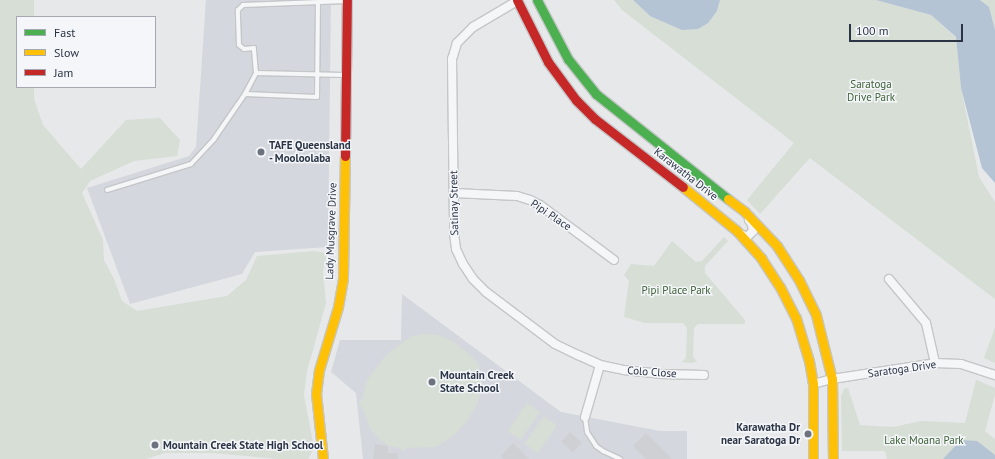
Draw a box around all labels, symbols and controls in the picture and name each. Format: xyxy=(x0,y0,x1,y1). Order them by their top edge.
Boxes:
legend xyxy=(16,16,156,88)
scale bar xyxy=(851,16,965,42)
text: 100 m xyxy=(856,23,889,38)
text: Fast xyxy=(54,25,75,40)
text: Slow xyxy=(54,45,79,60)
text: Jam xyxy=(54,65,73,80)
park label: Saratoga Drive Park xyxy=(847,78,895,104)
place label: TAFE Queensland - Mooloolaba xyxy=(269,139,351,165)
street label: Karawatha Drive xyxy=(651,145,721,203)
marker: TAFE Queensland - Mooloolaba xyxy=(256,147,266,157)
street label: Satinay Street xyxy=(447,170,461,236)
street label: Lady Musgrave Drive xyxy=(323,182,339,280)
street label: Pipi Place xyxy=(528,197,574,233)
park label: Pipi Place Park xyxy=(641,283,711,297)
street label: Saratoga Drive xyxy=(867,358,937,380)
street label: Colo Close xyxy=(627,364,677,380)
place label: Mountain Creek State School xyxy=(440,369,514,395)
marker: Mountain Creek State School xyxy=(427,377,437,387)
place label: Karawatha Dr near Saratoga Dr xyxy=(721,421,800,447)
marker: Karawatha Dr near Saratoga Dr xyxy=(803,429,813,439)
park label: Lake Moana Park xyxy=(884,433,964,447)
place label: Mountain Creek State High School xyxy=(163,438,324,452)
marker: Mountain Creek State High School xyxy=(150,440,160,450)

